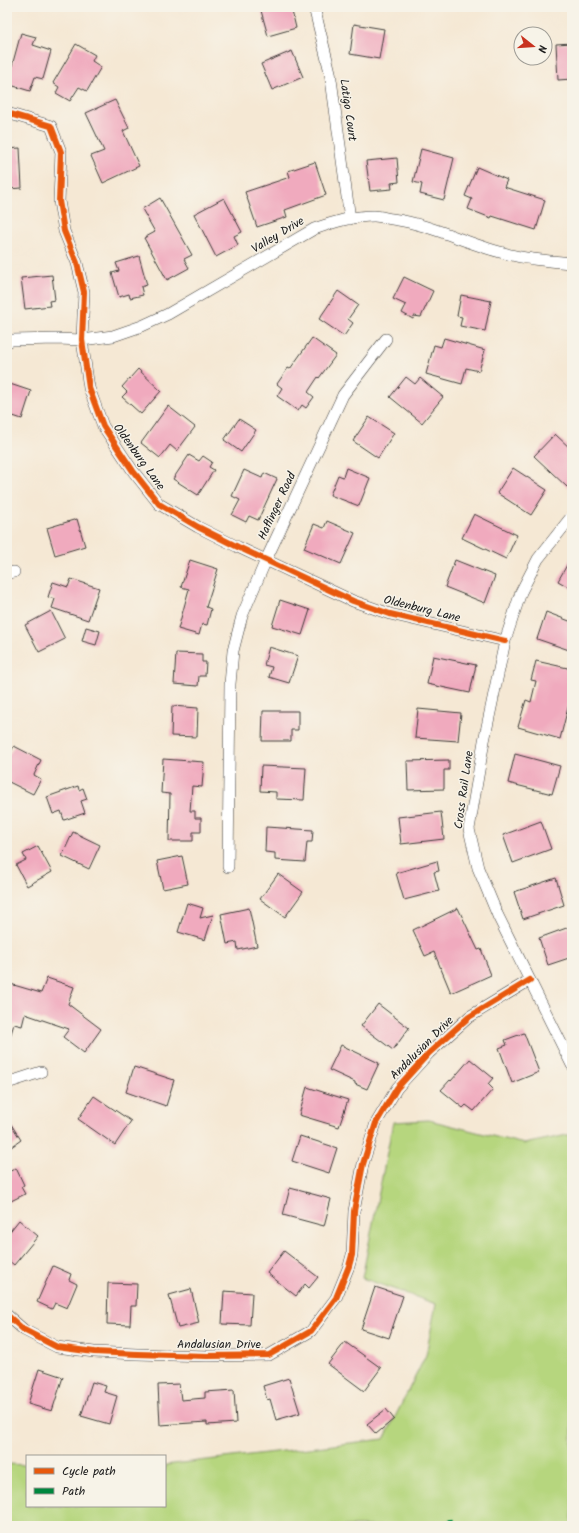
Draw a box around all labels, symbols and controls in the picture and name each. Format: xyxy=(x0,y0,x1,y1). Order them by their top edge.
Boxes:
north arrow xyxy=(513,26,553,66)
text: N xyxy=(532,43,551,55)
street label: Latigo Court xyxy=(334,78,362,143)
street label: Valley Drive xyxy=(248,211,309,258)
street label: Oldenburg Lane xyxy=(108,420,170,495)
street label: Haflinger Road xyxy=(253,468,302,543)
street label: Oldenburg Lane xyxy=(382,590,463,628)
street label: Cross Rail Lane xyxy=(449,749,479,830)
street label: Andalusian Drive xyxy=(386,1011,459,1084)
street label: Andalusian Drive xyxy=(177,1335,262,1354)
legend xyxy=(26,1455,166,1507)
text: Cycle path xyxy=(62,1462,116,1481)
text: Path xyxy=(62,1482,85,1501)

